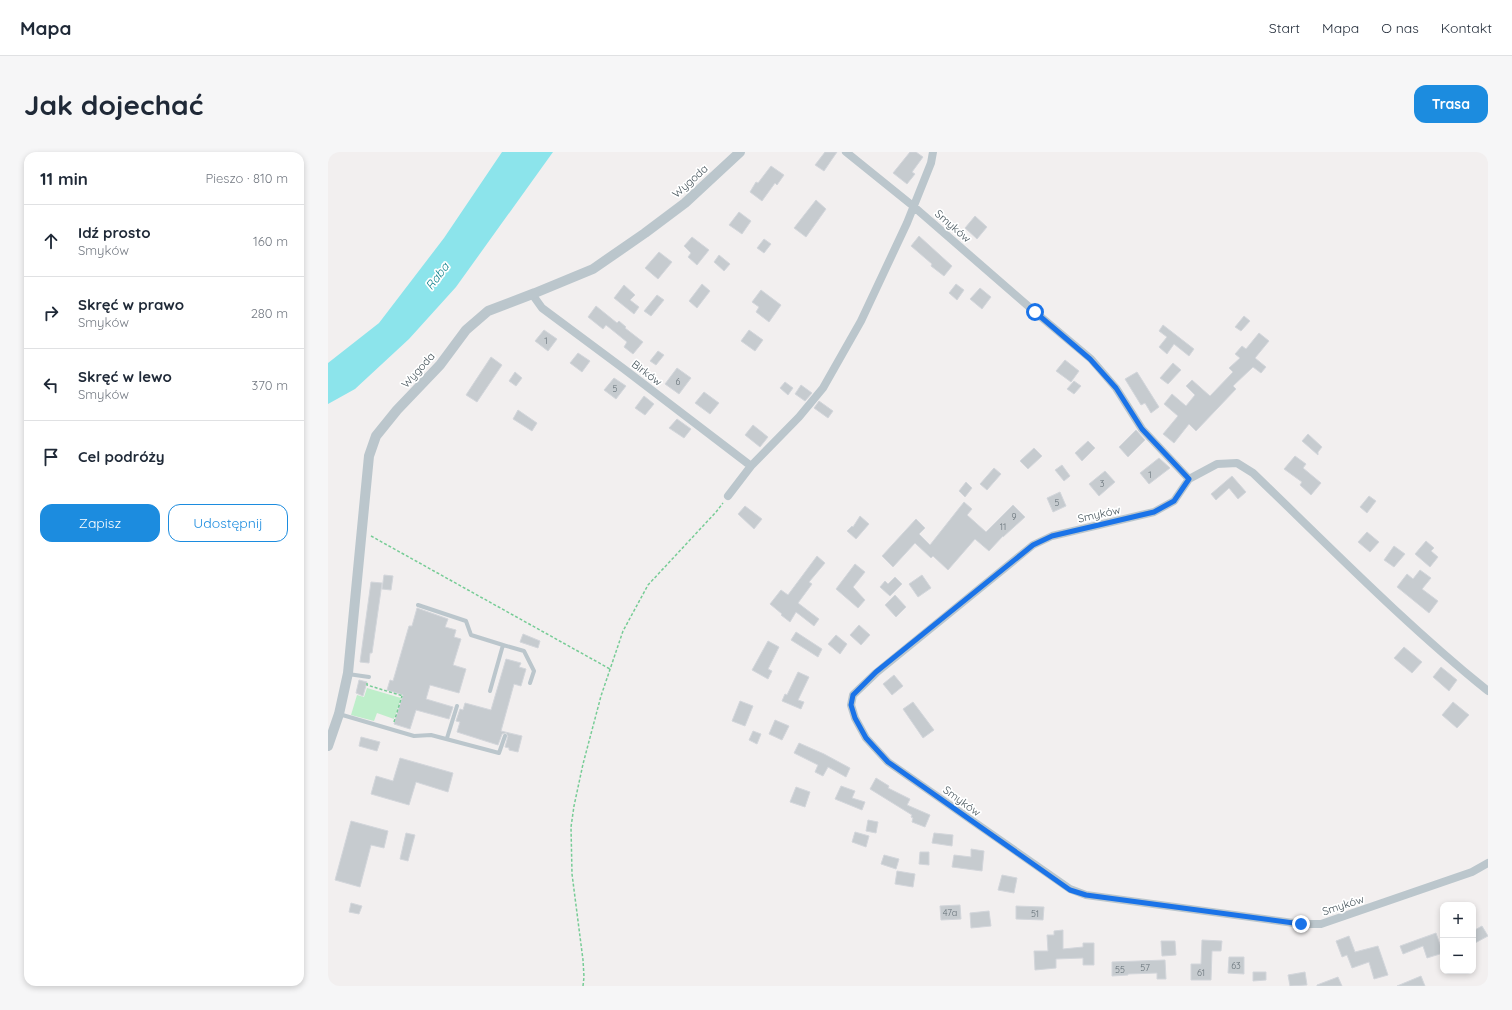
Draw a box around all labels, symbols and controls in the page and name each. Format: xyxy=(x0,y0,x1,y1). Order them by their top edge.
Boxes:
text: Mapa xyxy=(20,16,71,40)
text: Start xyxy=(1269,19,1300,37)
text: Mapa xyxy=(1322,19,1359,37)
text: O nas xyxy=(1381,19,1419,37)
text: Kontakt xyxy=(1441,19,1492,37)
button: Trasa xyxy=(1414,85,1488,123)
text: Jak dojechać xyxy=(24,87,203,122)
street label: Wygoda xyxy=(669,161,711,201)
text: 11 min xyxy=(40,168,88,189)
text: Pieszo · 810 m xyxy=(205,170,288,186)
street label: Smyków xyxy=(932,207,974,245)
text: Idź prosto xyxy=(78,223,151,242)
icon: ahead xyxy=(40,230,62,252)
text: 160 m xyxy=(253,233,288,249)
text: Smyków xyxy=(78,242,129,258)
water label: Raba xyxy=(422,259,452,292)
text: Skręć w prawo xyxy=(78,295,184,314)
icon: right xyxy=(40,302,62,324)
route start xyxy=(1026,303,1044,321)
text: 280 m xyxy=(251,305,288,321)
text: Smyków xyxy=(78,314,129,330)
house number: 1 xyxy=(544,335,548,346)
street label: Wygoda xyxy=(398,349,438,391)
street label: Birków xyxy=(629,357,665,389)
text: Skręć w lewo xyxy=(78,367,172,386)
icon: left xyxy=(40,374,62,396)
house number: 6 xyxy=(676,376,681,387)
text: 370 m xyxy=(251,377,288,393)
house number: 5 xyxy=(613,383,618,394)
text: Smyków xyxy=(78,386,129,402)
icon: arrive xyxy=(40,446,62,468)
text: Cel podróży xyxy=(78,447,165,466)
house number: 1 xyxy=(1148,469,1152,480)
house number: 3 xyxy=(1100,478,1105,489)
house number: 5 xyxy=(1055,497,1060,508)
street label: Smyków xyxy=(1076,502,1122,526)
button: Zapisz xyxy=(40,504,160,542)
button: Udostępnij xyxy=(168,504,288,542)
house number: 9 xyxy=(1011,511,1017,522)
house number: 11 xyxy=(1000,521,1006,532)
street label: Smyków xyxy=(940,783,984,819)
street label: Smyków xyxy=(1320,892,1366,918)
map controls xyxy=(1440,902,1476,974)
button: + xyxy=(1440,902,1476,938)
house number: 47a xyxy=(943,907,957,918)
house number: 51 xyxy=(1031,908,1039,919)
route end xyxy=(1292,915,1310,933)
button: − xyxy=(1440,938,1476,974)
house number: 63 xyxy=(1231,960,1241,971)
house number: 57 xyxy=(1140,962,1150,973)
house number: 55 xyxy=(1115,964,1125,975)
house number: 61 xyxy=(1197,967,1205,978)

